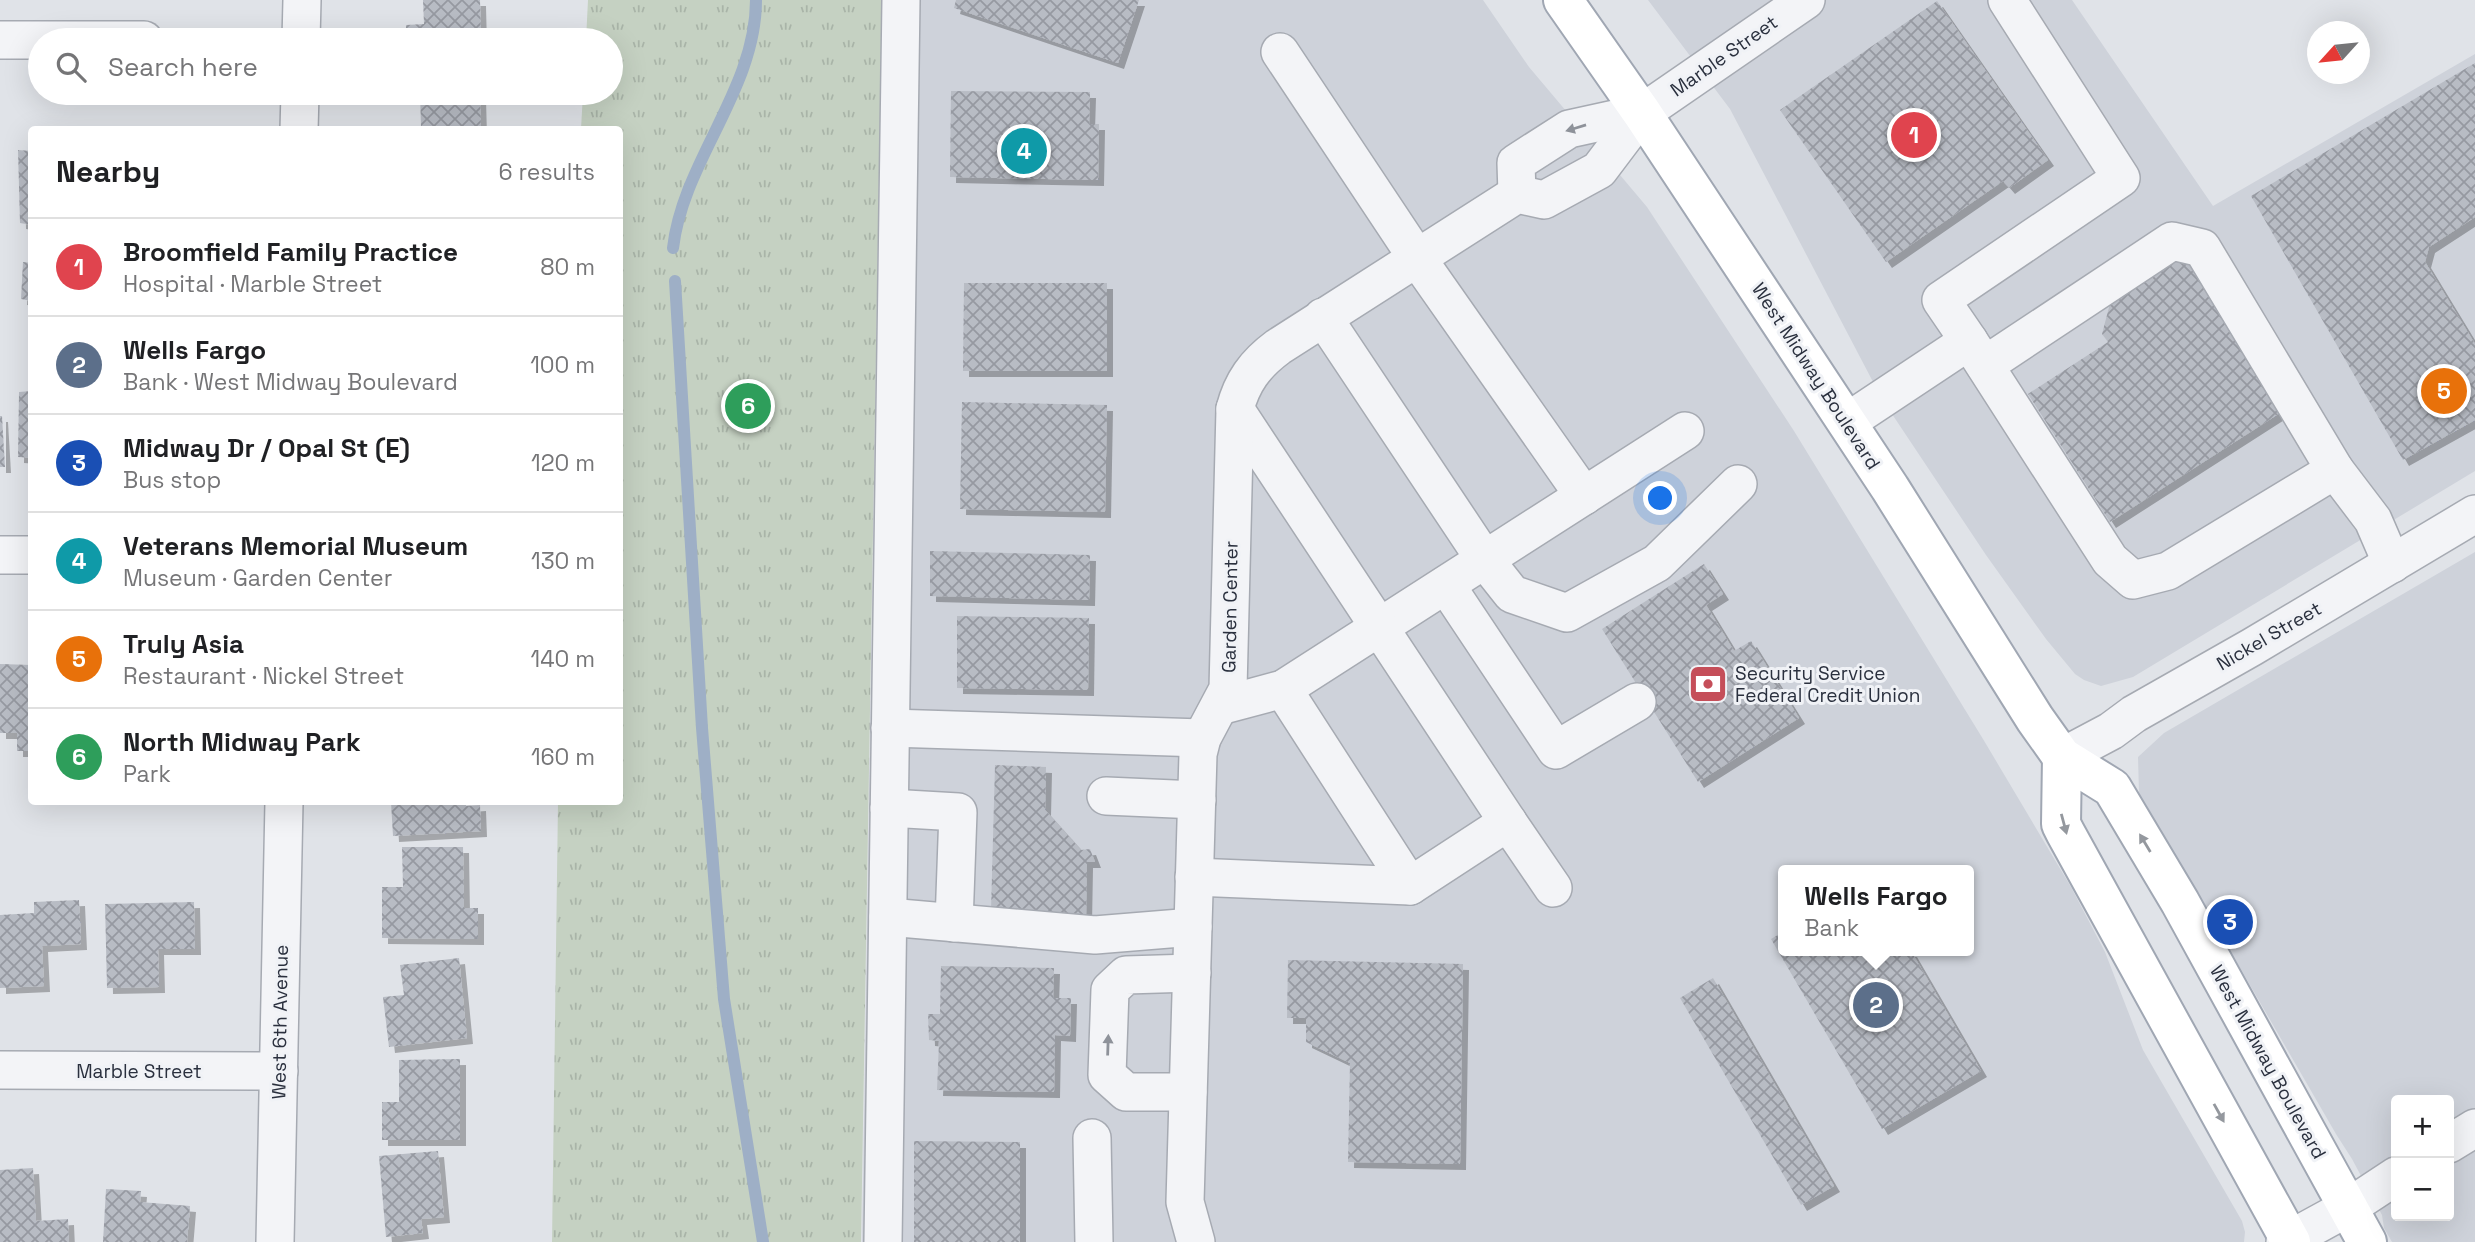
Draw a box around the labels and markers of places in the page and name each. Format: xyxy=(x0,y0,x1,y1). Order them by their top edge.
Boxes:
pin: 1 xyxy=(1891,109,1937,161)
pin: 4 xyxy=(1001,125,1047,177)
pin: 5 xyxy=(2421,365,2467,417)
pin: 6 xyxy=(725,380,771,432)
place label: Security Service Federal Credit Union xyxy=(1735,661,1920,708)
bank icon: Security Service Federal Credit Union xyxy=(1687,663,1729,705)
pin: 3 xyxy=(2207,896,2253,948)
pin: 2 xyxy=(1853,979,1899,1031)

